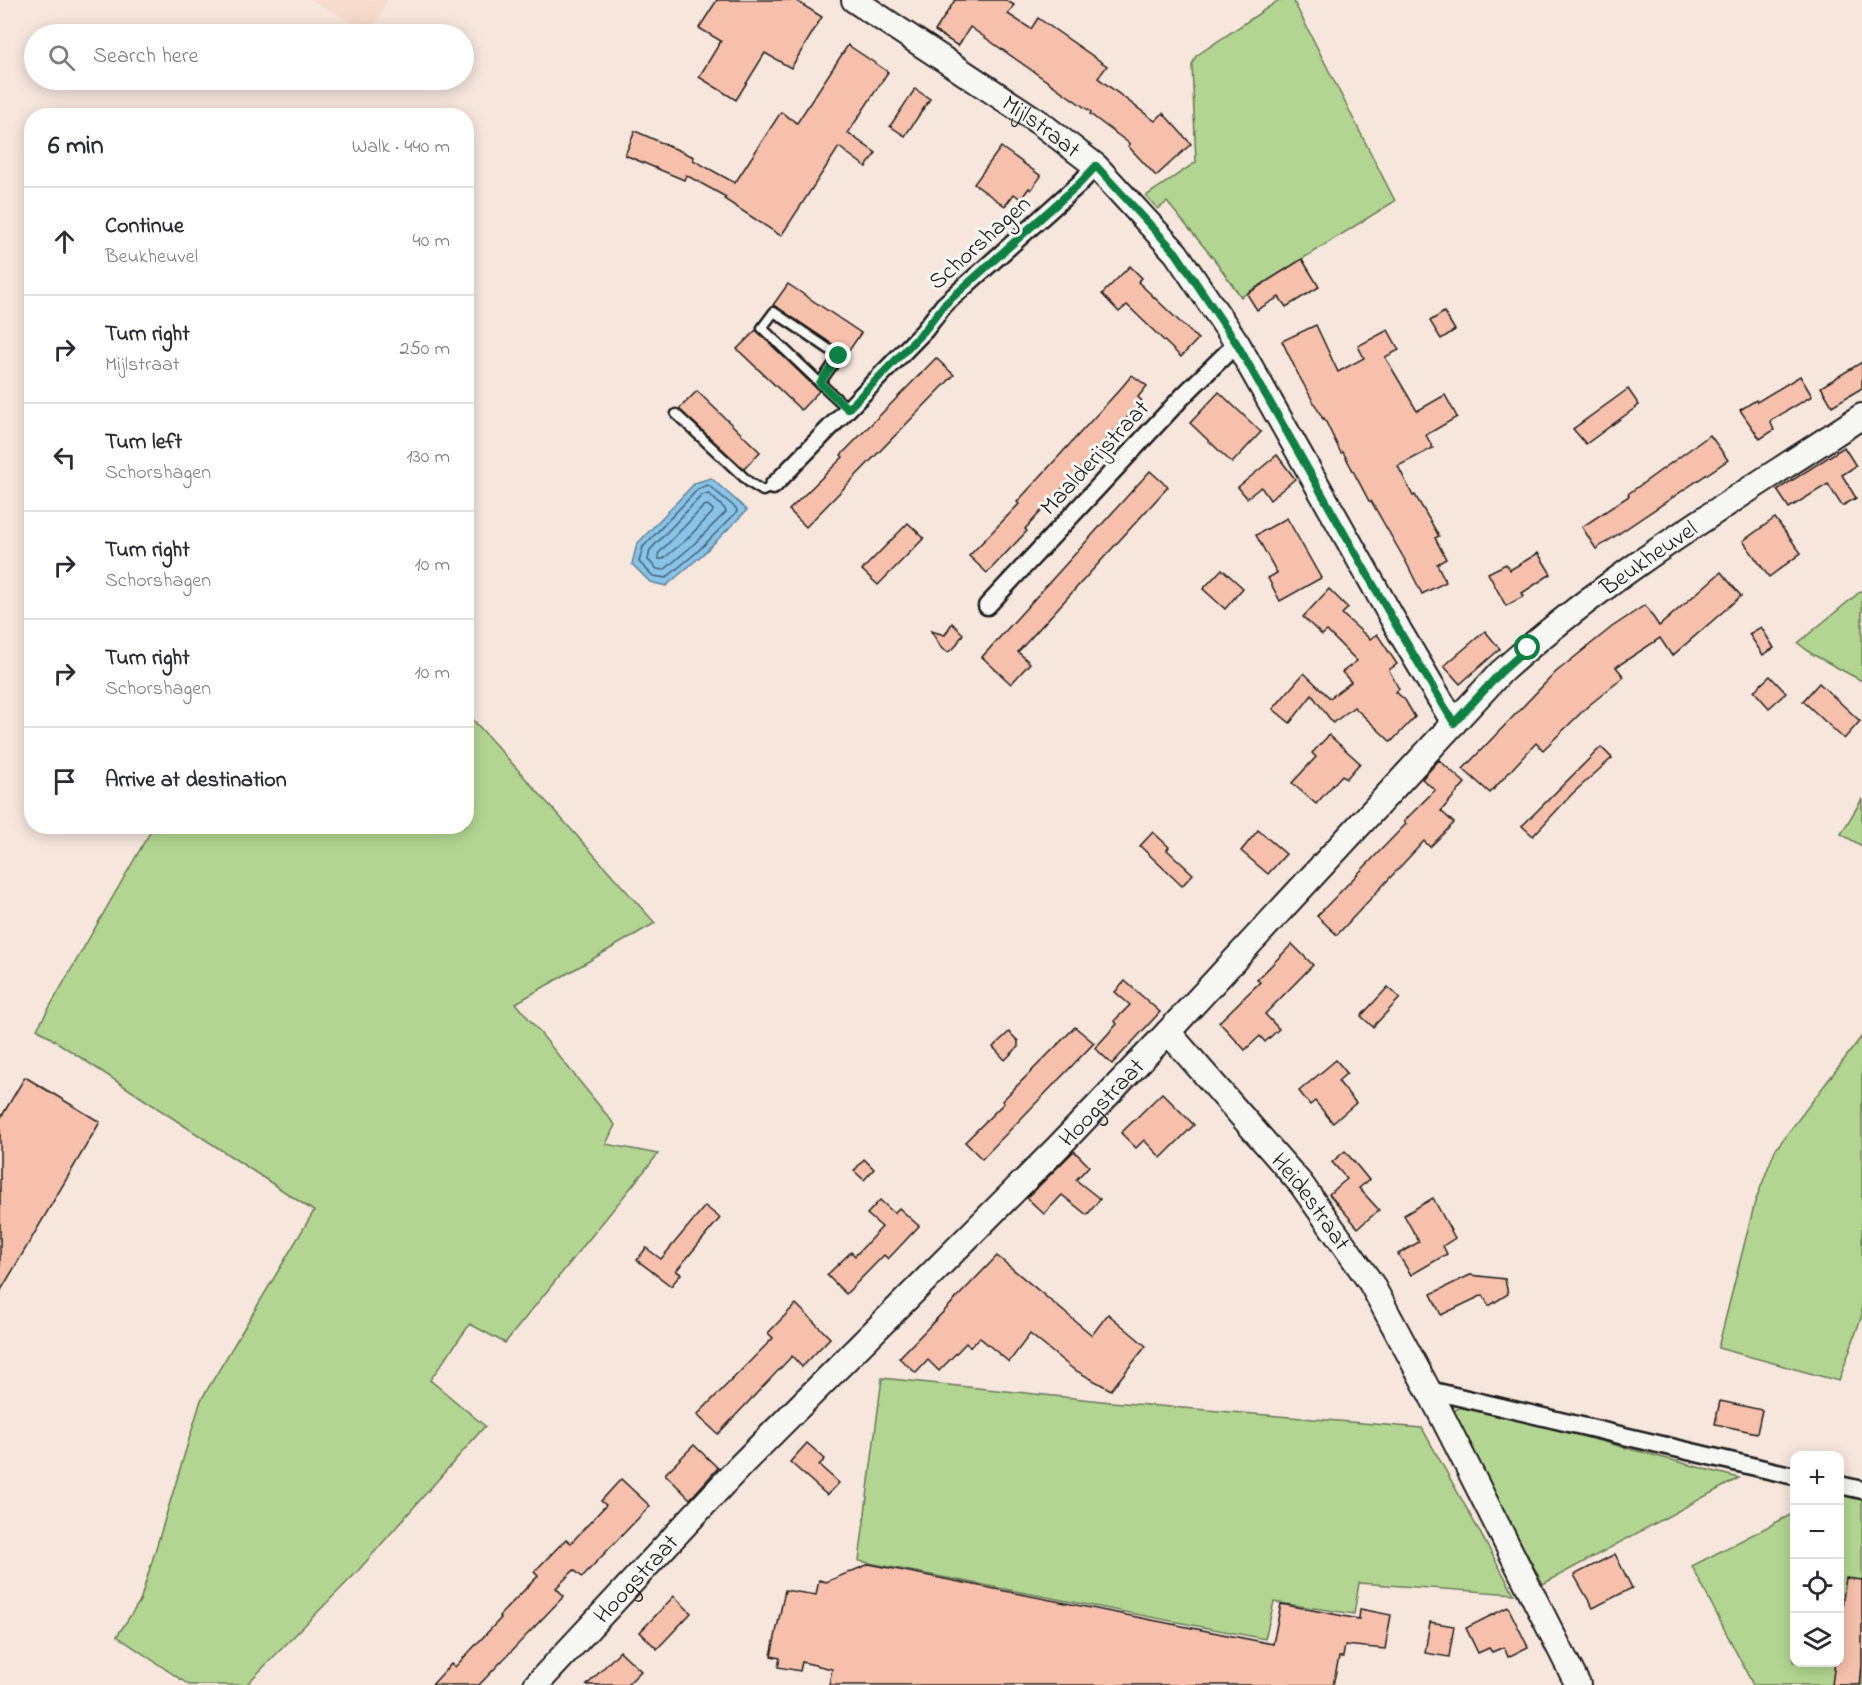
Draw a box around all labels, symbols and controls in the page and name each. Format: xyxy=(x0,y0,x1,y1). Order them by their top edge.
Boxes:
search box xyxy=(24,24,474,90)
icon: search xyxy=(45,41,78,74)
text: Search here xyxy=(93,41,198,73)
street label: Mijlstraat xyxy=(994,87,1087,168)
text: 6 min xyxy=(48,128,104,166)
text: Walk · 440 m xyxy=(352,133,450,162)
street label: Schorshagen xyxy=(922,188,1040,299)
text: Continue xyxy=(105,211,184,243)
icon: ahead xyxy=(48,225,81,258)
text: 40 m xyxy=(413,227,450,256)
text: Beukheuvel xyxy=(105,243,198,272)
text: Turn right xyxy=(105,319,190,351)
icon: right xyxy=(48,333,81,366)
text: 250 m xyxy=(399,335,450,364)
route end xyxy=(825,342,851,368)
text: Mijlstraat xyxy=(105,351,180,380)
street label: Maalderijstraat xyxy=(1033,393,1159,524)
text: Turn left xyxy=(105,427,182,459)
icon: left xyxy=(48,441,81,474)
text: 130 m xyxy=(406,443,450,472)
text: Schorshagen xyxy=(105,459,211,488)
street label: Beukheuvel xyxy=(1593,513,1705,606)
text: Turn right xyxy=(105,535,190,567)
icon: right xyxy=(48,549,81,582)
text: 10 m xyxy=(414,551,450,580)
text: Schorshagen xyxy=(105,567,211,596)
route start xyxy=(1514,634,1540,660)
text: Turn right xyxy=(105,643,190,675)
icon: right xyxy=(48,657,81,690)
text: 10 m xyxy=(414,659,450,688)
text: Schorshagen xyxy=(105,675,211,704)
icon: arrive xyxy=(48,765,81,798)
text: Arrive at destination xyxy=(105,765,287,797)
street label: Hoogstraat xyxy=(1052,1051,1154,1156)
street label: Heidestraat xyxy=(1261,1146,1358,1259)
map controls xyxy=(1790,1451,1844,1667)
button: + xyxy=(1790,1451,1844,1505)
button: − xyxy=(1790,1505,1844,1559)
street label: Hoogstraat xyxy=(587,1527,688,1633)
button: locate xyxy=(1790,1559,1844,1613)
button: layers xyxy=(1790,1613,1844,1667)

